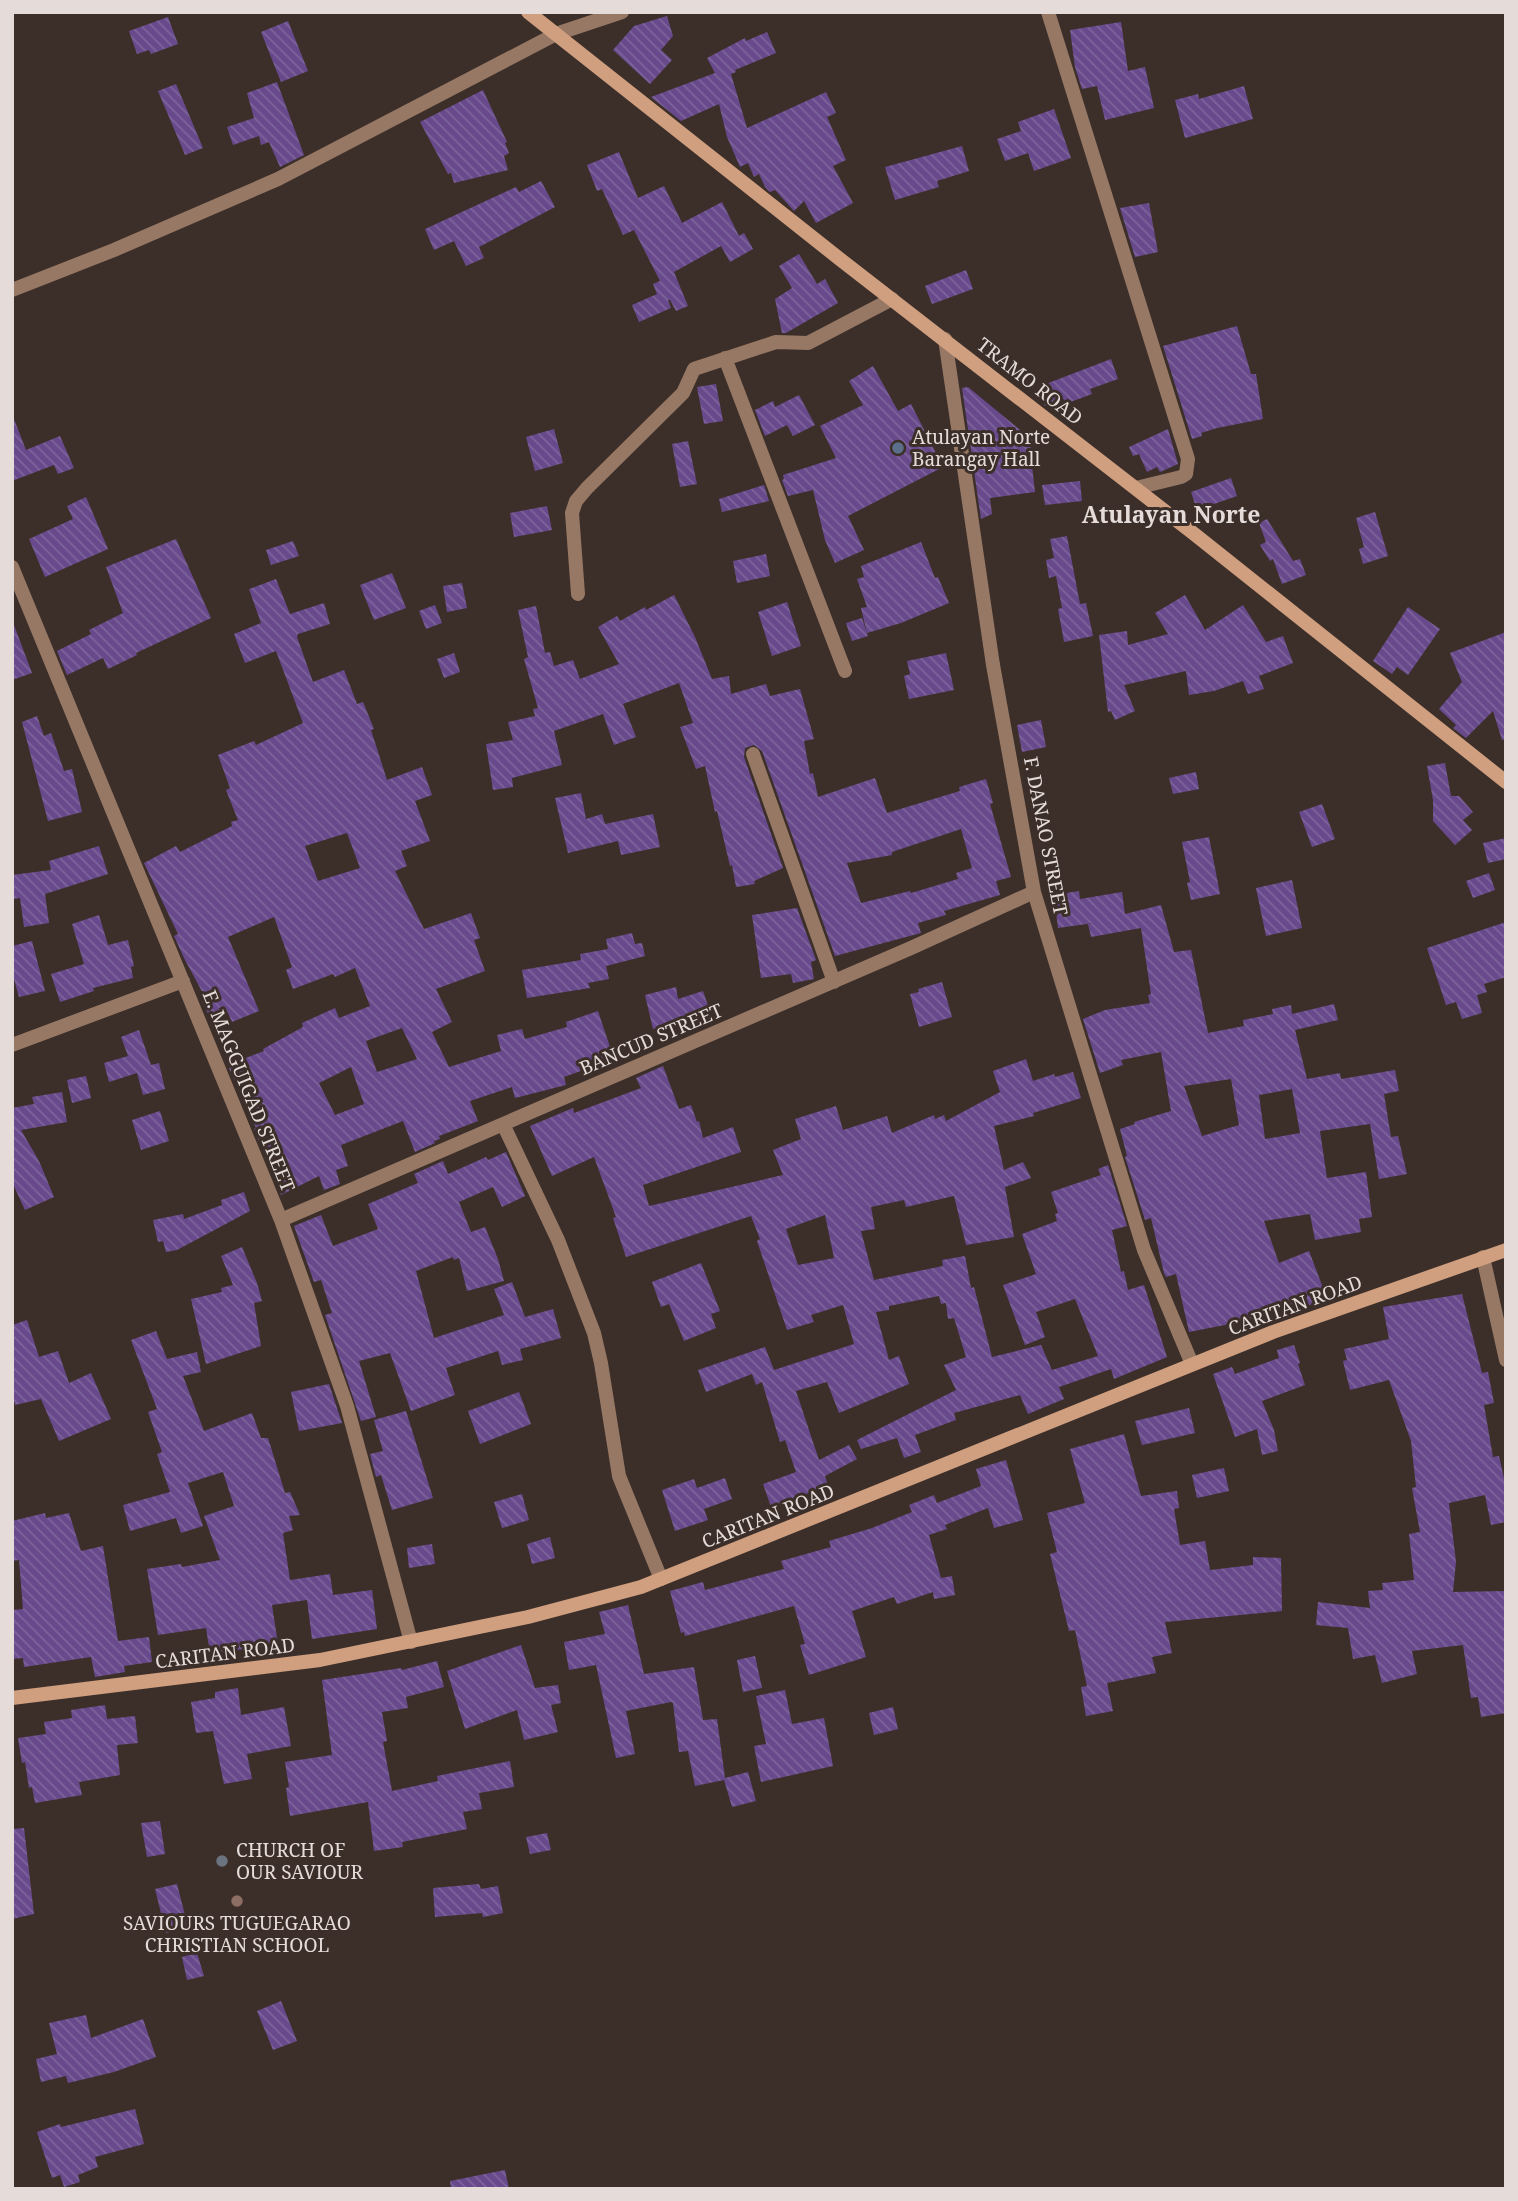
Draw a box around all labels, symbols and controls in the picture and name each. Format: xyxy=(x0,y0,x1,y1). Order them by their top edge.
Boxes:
street label: TRAMO ROAD xyxy=(972,332,1088,430)
place label: Atulayan Norte Barangay Hall xyxy=(912,424,1050,472)
marker: Atulayan Norte Barangay Hall xyxy=(890,440,906,456)
district label: Atulayan Norte xyxy=(1082,498,1260,530)
street label: F. DANAO STREET xyxy=(1018,754,1074,918)
street label: E. MAGGUIGAD STREET xyxy=(197,986,301,1196)
street label: BANCUD STREET xyxy=(575,997,727,1081)
street label: CARITAN ROAD xyxy=(1224,1269,1366,1341)
street label: CARITAN ROAD xyxy=(698,1478,838,1554)
street label: CARITAN ROAD xyxy=(154,1632,296,1674)
place label: CHURCH OF OUR SAVIOUR xyxy=(236,1837,363,1885)
marker: CHURCH OF OUR SAVIOUR xyxy=(214,1853,230,1869)
marker: SAVIOURS TUGUEGARAO CHRISTIAN SCHOOL xyxy=(229,1893,245,1909)
place label: SAVIOURS TUGUEGARAO CHRISTIAN SCHOOL xyxy=(123,1910,351,1958)

